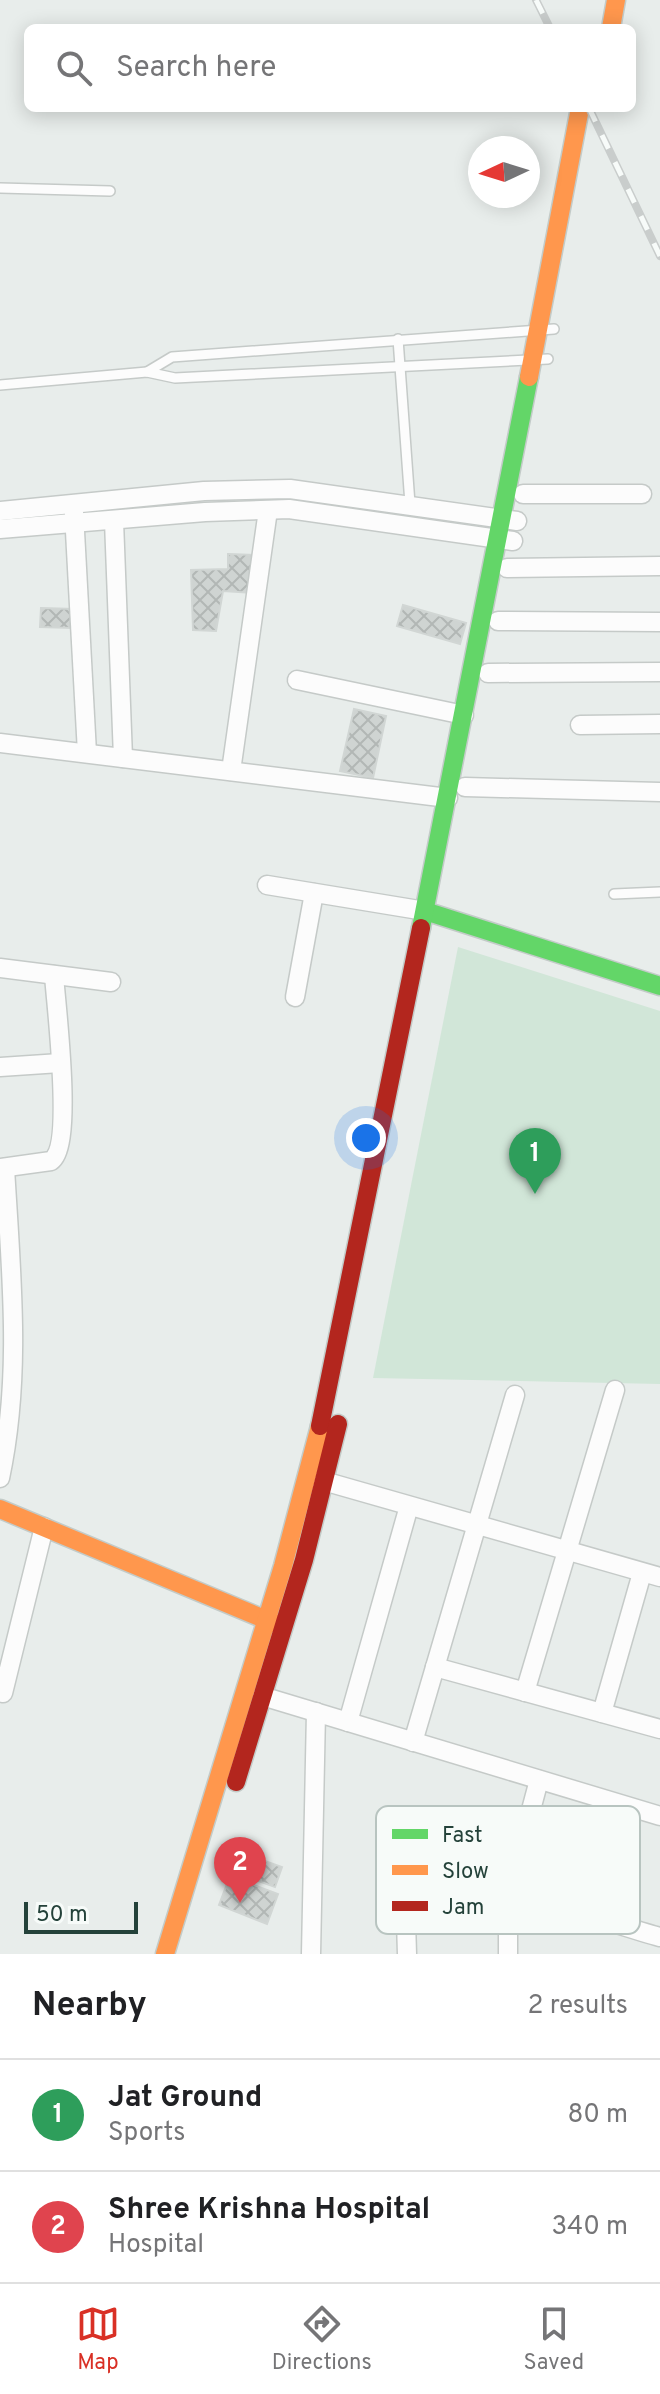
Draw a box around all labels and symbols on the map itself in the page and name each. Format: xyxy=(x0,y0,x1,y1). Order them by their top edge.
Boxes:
north arrow xyxy=(468,136,540,208)
your location xyxy=(346,1118,386,1158)
pin: 1 xyxy=(509,1128,561,1194)
legend xyxy=(376,1806,640,1934)
text: Fast xyxy=(442,1823,483,1850)
pin: 2 xyxy=(214,1837,266,1903)
text: Slow xyxy=(442,1859,489,1886)
text: Jam xyxy=(442,1895,485,1922)
scale bar xyxy=(24,1898,138,1934)

